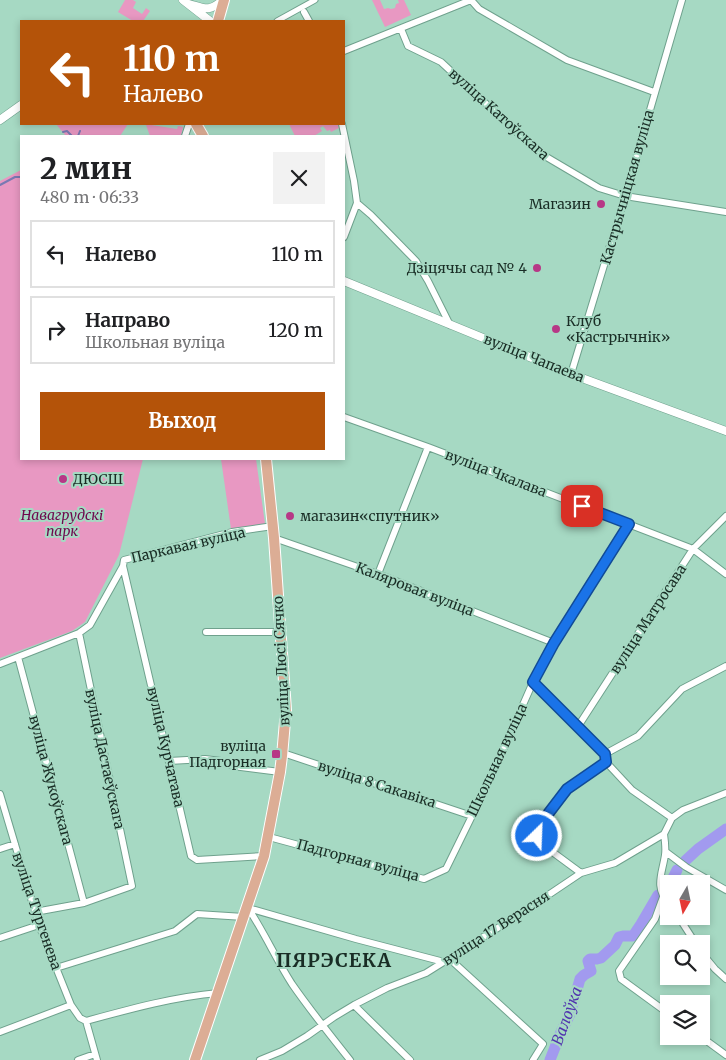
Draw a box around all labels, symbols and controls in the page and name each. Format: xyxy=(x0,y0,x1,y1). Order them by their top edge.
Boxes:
text: 110 m xyxy=(123,37,220,81)
icon: left xyxy=(40,40,105,105)
street label: вуліца Катоўскага xyxy=(445,64,553,164)
text: Налево xyxy=(123,80,203,108)
street label: Кастрычніцкая вуліца xyxy=(596,107,658,266)
text: 2 мин xyxy=(40,149,132,187)
button: close xyxy=(273,152,325,204)
text: 480 m · 06:33 xyxy=(40,187,139,207)
place label: Магазин xyxy=(529,195,591,213)
marker: Магазин xyxy=(595,198,607,210)
icon: left xyxy=(42,240,70,268)
text: Налево xyxy=(85,242,156,266)
text: 110 m xyxy=(272,242,323,266)
place label: Дзіцячы сад № 4 xyxy=(407,259,527,277)
marker: Дзіцячы сад № 4 xyxy=(531,262,543,274)
text: Направо xyxy=(85,308,170,332)
place label: Клуб «Кастрычнік» xyxy=(566,312,670,346)
icon: right xyxy=(42,316,70,344)
text: 120 m xyxy=(268,318,323,342)
marker: Клуб «Кастрычнік» xyxy=(550,323,562,335)
street label: вуліца Чапаева xyxy=(481,330,587,387)
text: Школьная вуліца xyxy=(85,332,225,352)
button: Выход xyxy=(40,392,325,450)
street label: вуліца Чкалава xyxy=(443,445,550,501)
place label: ДЮСШ xyxy=(73,470,123,488)
marker: ДЮСШ xyxy=(57,473,69,485)
pin xyxy=(561,485,603,527)
icon: arrive xyxy=(568,492,596,520)
park label: Навагрудскі парк xyxy=(21,506,103,540)
place label: магазин«спутник» xyxy=(300,507,440,525)
marker: магазин«спутник» xyxy=(284,510,296,522)
street label: Паркавая вуліца xyxy=(129,523,247,567)
street label: Каляровая вуліца xyxy=(353,558,477,620)
street label: вуліца Матросава xyxy=(606,560,690,677)
street label: вуліца Люсі Сячко xyxy=(269,596,293,726)
street label: вуліца Курчатава xyxy=(143,685,189,809)
street label: вуліца Дастаеўскага xyxy=(81,687,129,831)
street label: Школьная вуліца xyxy=(463,700,531,819)
street label: вуліца Жукоўскага xyxy=(25,713,77,847)
place label: вуліца Падгорная xyxy=(189,737,266,771)
marker: вуліца Падгорная xyxy=(270,748,282,760)
street label: вуліца 8 Сакавіка xyxy=(316,756,439,812)
position arrow xyxy=(510,809,562,861)
street label: Падгорная вуліца xyxy=(295,835,422,885)
street label: вуліца Тургенева xyxy=(8,850,66,973)
north arrow xyxy=(660,875,710,925)
map controls xyxy=(660,875,710,1045)
street label: вуліца 17 Верасня xyxy=(439,887,553,969)
button: search xyxy=(660,935,710,985)
district label: ПЯРЭСЕКА xyxy=(276,948,392,972)
water label: Валоўка xyxy=(547,984,586,1048)
button: layers xyxy=(660,995,710,1045)

